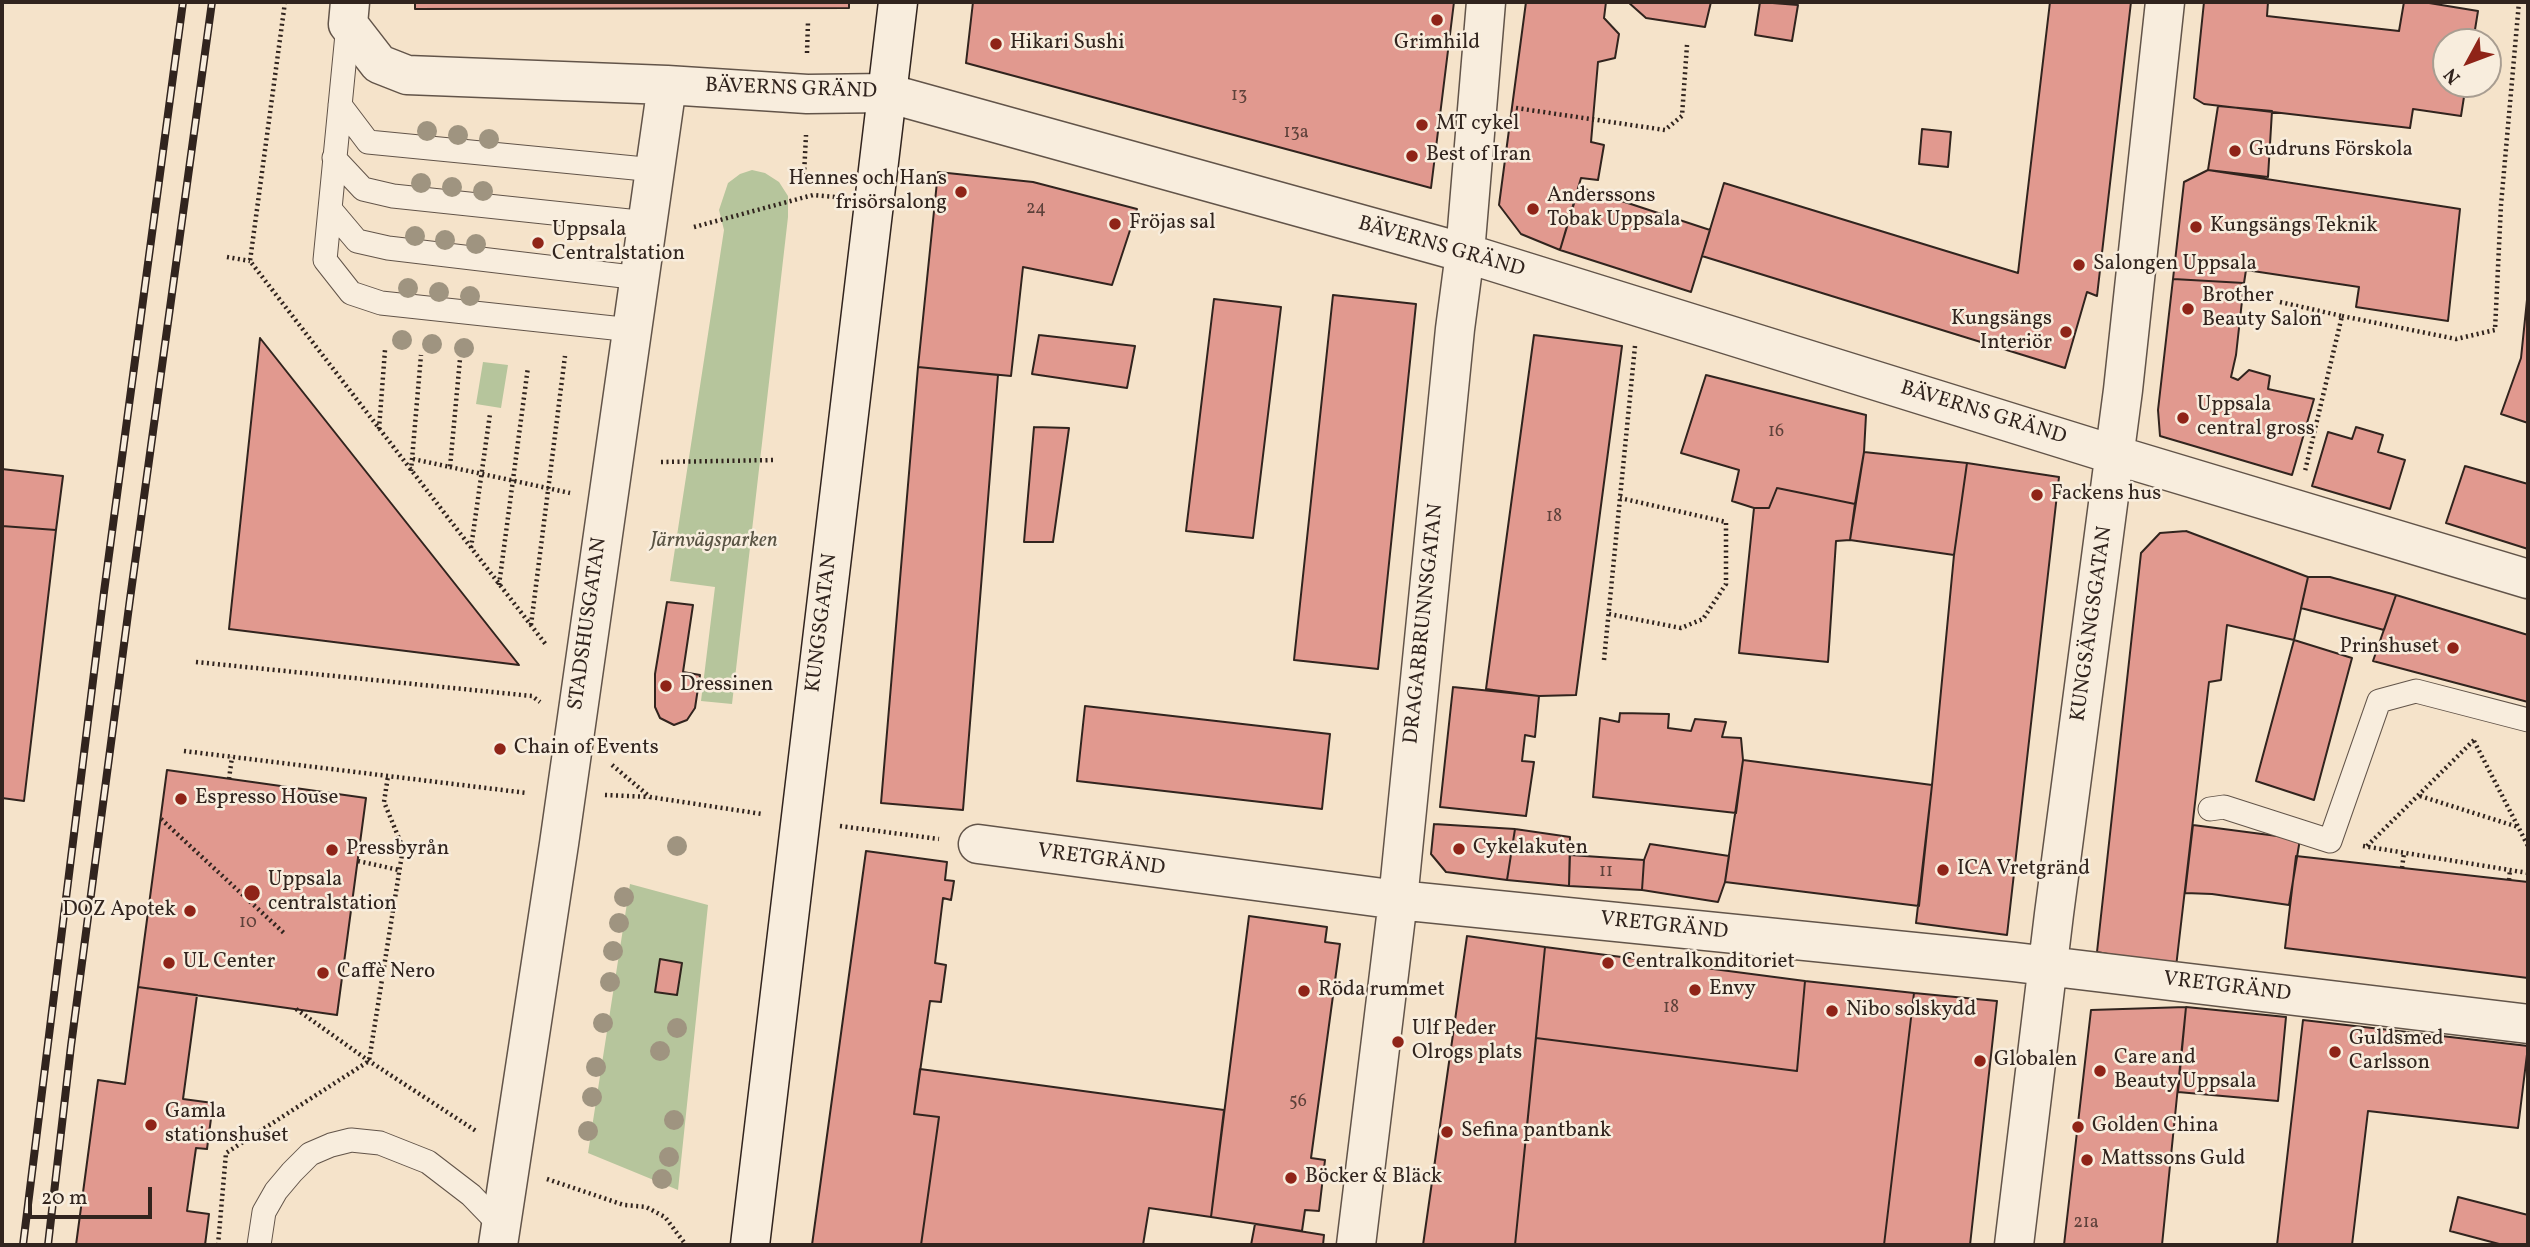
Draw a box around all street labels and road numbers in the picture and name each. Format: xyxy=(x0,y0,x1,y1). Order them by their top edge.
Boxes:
street label: BÄVERNS GRÄND xyxy=(704,74,878,106)
street label: BÄVERNS GRÄND xyxy=(1355,212,1527,284)
street label: BÄVERNS GRÄND xyxy=(1897,377,2069,451)
street label: DRAGARBRUNNSGATAN xyxy=(1400,503,1450,745)
street label: KUNGSÄNGSGATAN xyxy=(2067,525,2119,723)
street label: STADSHUSGATAN xyxy=(564,536,614,712)
street label: KUNGSGATAN xyxy=(802,552,844,694)
street label: VRETGRÄND xyxy=(1036,840,1166,882)
street label: VRETGRÄND xyxy=(1599,908,1729,946)
street label: VRETGRÄND xyxy=(2162,968,2292,1008)

